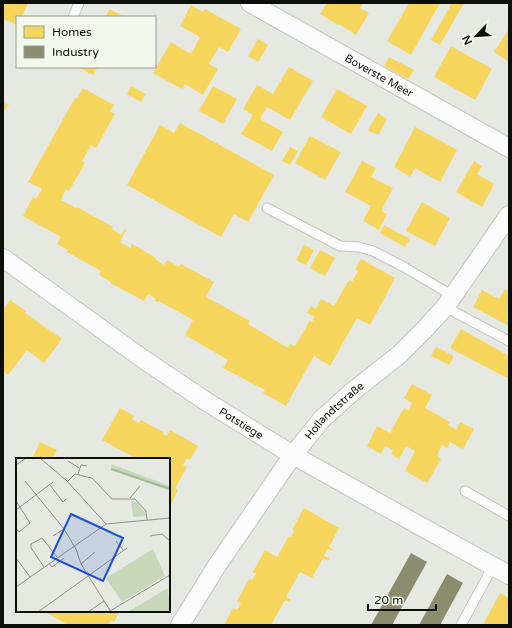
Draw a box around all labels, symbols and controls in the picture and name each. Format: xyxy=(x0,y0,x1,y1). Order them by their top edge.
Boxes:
legend xyxy=(16,16,156,68)
north arrow xyxy=(456,16,496,56)
text: Homes xyxy=(52,25,92,39)
text: N xyxy=(460,33,475,47)
text: Industry xyxy=(52,45,99,59)
street label: Boverste Meer xyxy=(343,51,416,100)
street label: Hollandtstraße xyxy=(302,379,366,442)
street label: Potstiege xyxy=(217,405,266,442)
inset map xyxy=(16,458,170,612)
scale bar xyxy=(368,586,436,612)
text: 20 m xyxy=(374,593,403,607)

